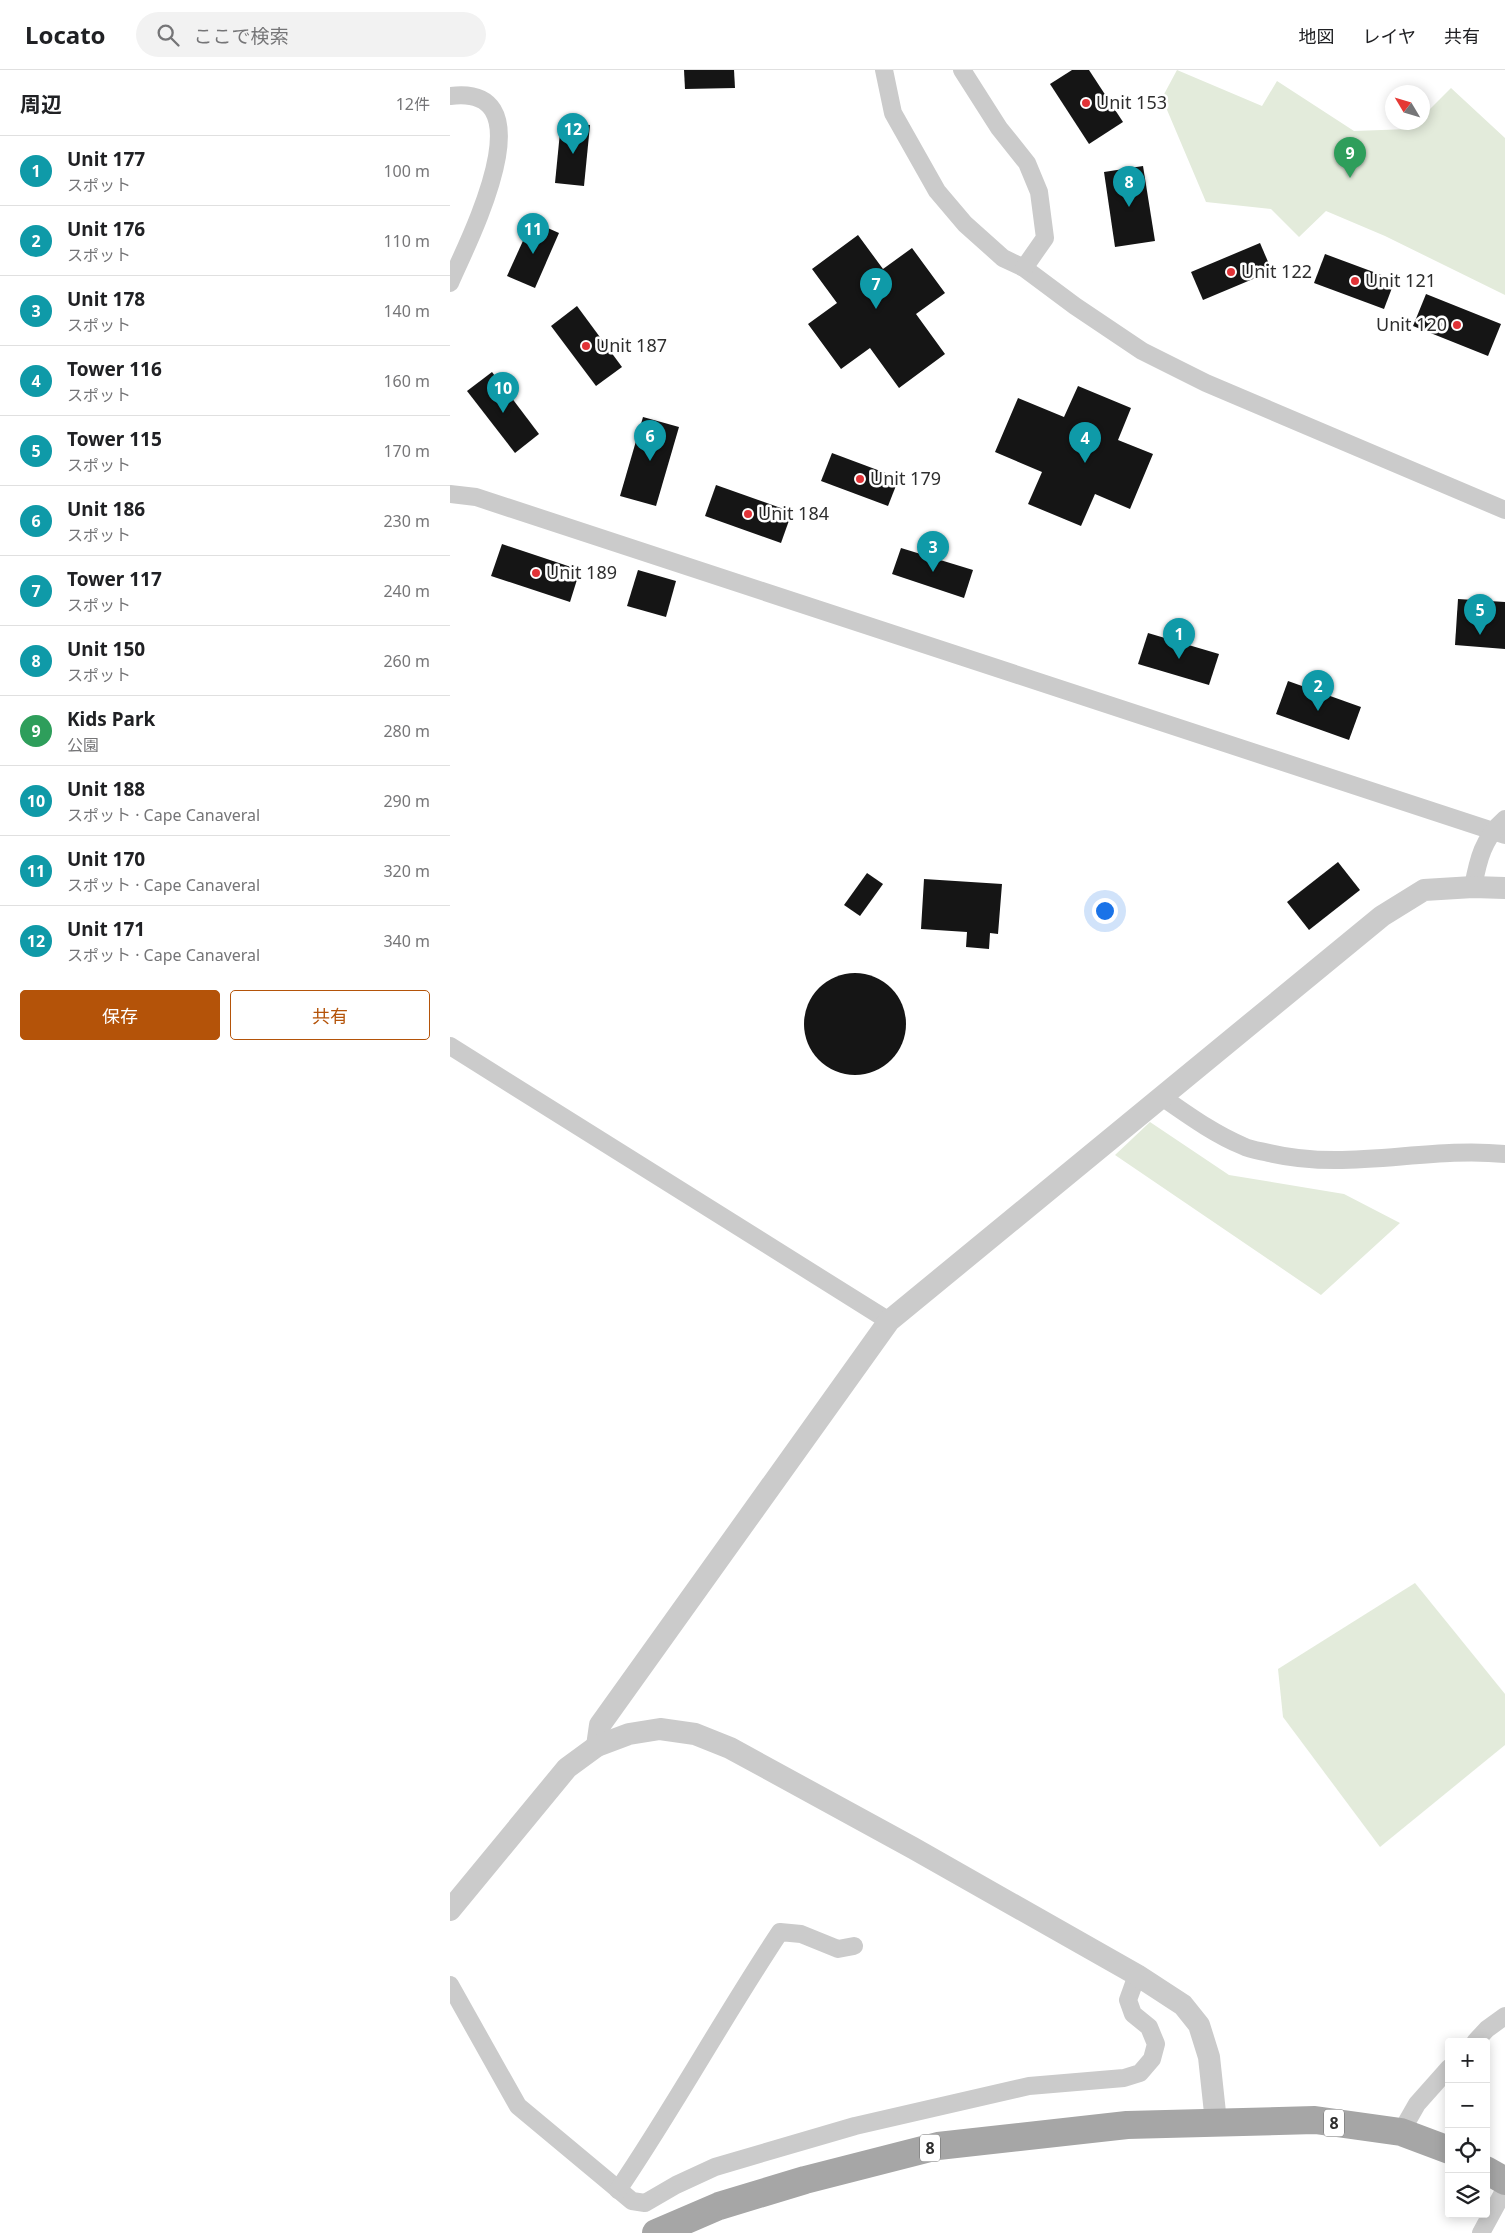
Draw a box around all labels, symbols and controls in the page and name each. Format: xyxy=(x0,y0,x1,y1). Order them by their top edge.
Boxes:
search box xyxy=(136,12,486,57)
text: Locato xyxy=(25,18,106,51)
icon: search xyxy=(154,21,182,49)
text: ここで検索 xyxy=(194,23,289,49)
text: 地図 xyxy=(1299,24,1335,48)
text: レイヤ xyxy=(1363,24,1416,48)
text: 共有 xyxy=(1444,24,1480,48)
north arrow xyxy=(1385,85,1430,130)
text: 周辺 xyxy=(20,90,62,118)
place label: Unit 153 xyxy=(1096,90,1167,114)
text: 12件 xyxy=(396,93,430,115)
marker: Unit 153 xyxy=(1080,97,1092,109)
pin: 12 xyxy=(557,113,589,154)
pin: 9 xyxy=(1334,137,1366,178)
text: Unit 177 xyxy=(67,146,145,172)
text: 1 xyxy=(31,160,41,182)
text: 100 m xyxy=(383,160,430,182)
pin: 8 xyxy=(1113,166,1145,207)
text: スポット xyxy=(67,174,131,196)
pin: 11 xyxy=(517,213,549,254)
text: Unit 176 xyxy=(67,216,145,242)
text: 2 xyxy=(31,230,41,252)
text: 110 m xyxy=(383,230,430,252)
text: スポット xyxy=(67,244,131,266)
place label: Unit 122 xyxy=(1241,259,1312,283)
marker: Unit 122 xyxy=(1225,266,1237,278)
pin: 7 xyxy=(860,268,892,309)
place label: Unit 121 xyxy=(1365,268,1436,292)
marker: Unit 121 xyxy=(1349,275,1361,287)
text: Unit 178 xyxy=(67,286,145,312)
text: 3 xyxy=(31,300,41,322)
text: 140 m xyxy=(383,300,430,322)
place label: Unit 120 xyxy=(1376,312,1447,336)
text: スポット xyxy=(67,314,131,336)
marker: Unit 120 xyxy=(1451,319,1463,331)
place label: Unit 187 xyxy=(596,333,667,357)
marker: Unit 187 xyxy=(580,340,592,352)
text: Tower 116 xyxy=(67,356,162,382)
text: 4 xyxy=(31,370,41,392)
text: 160 m xyxy=(383,370,430,392)
pin: 10 xyxy=(487,372,519,413)
text: スポット xyxy=(67,384,131,406)
pin: 6 xyxy=(634,420,666,461)
pin: 4 xyxy=(1069,422,1101,463)
text: Tower 115 xyxy=(67,426,162,452)
text: 5 xyxy=(31,440,41,462)
text: 170 m xyxy=(383,440,430,462)
text: スポット xyxy=(67,454,131,476)
place label: Unit 179 xyxy=(870,466,941,490)
marker: Unit 179 xyxy=(854,473,866,485)
text: Unit 186 xyxy=(67,496,145,522)
place label: Unit 184 xyxy=(758,501,829,525)
marker: Unit 184 xyxy=(742,508,754,520)
text: 6 xyxy=(31,510,41,532)
text: 230 m xyxy=(383,510,430,532)
text: スポット xyxy=(67,524,131,546)
pin: 3 xyxy=(917,531,949,572)
place label: Unit 189 xyxy=(546,560,617,584)
text: Tower 117 xyxy=(67,566,162,592)
marker: Unit 189 xyxy=(530,567,542,579)
text: 7 xyxy=(31,580,41,602)
text: 240 m xyxy=(383,580,430,602)
text: スポット xyxy=(67,594,131,616)
pin: 5 xyxy=(1464,594,1496,635)
pin: 1 xyxy=(1163,618,1195,659)
text: Unit 150 xyxy=(67,636,145,662)
text: 8 xyxy=(31,650,41,672)
text: 260 m xyxy=(383,650,430,672)
text: スポット xyxy=(67,664,131,686)
pin: 2 xyxy=(1302,670,1334,711)
text: Kids Park xyxy=(67,706,155,732)
text: 9 xyxy=(31,720,41,742)
text: 280 m xyxy=(383,720,430,742)
text: 公園 xyxy=(67,734,99,756)
text: Unit 188 xyxy=(67,776,145,802)
text: 10 xyxy=(27,790,45,812)
text: 290 m xyxy=(383,790,430,812)
text: スポット · Cape Canaveral xyxy=(67,804,260,826)
text: Unit 170 xyxy=(67,846,145,872)
text: 11 xyxy=(27,860,45,882)
text: 320 m xyxy=(383,860,430,882)
text: スポット · Cape Canaveral xyxy=(67,874,260,896)
your location xyxy=(1092,898,1118,924)
text: Unit 171 xyxy=(67,916,145,942)
text: 12 xyxy=(27,930,45,952)
text: 340 m xyxy=(383,930,430,952)
text: スポット · Cape Canaveral xyxy=(67,944,260,966)
button: 保存 xyxy=(20,990,220,1040)
button: 共有 xyxy=(230,990,430,1040)
map controls xyxy=(1445,2038,1490,2218)
button: + xyxy=(1445,2038,1490,2083)
button: − xyxy=(1445,2083,1490,2128)
road number: 8 xyxy=(1324,2110,1344,2136)
button: locate xyxy=(1445,2128,1490,2173)
road number: 8 xyxy=(920,2134,940,2162)
button: layers xyxy=(1445,2173,1490,2218)

